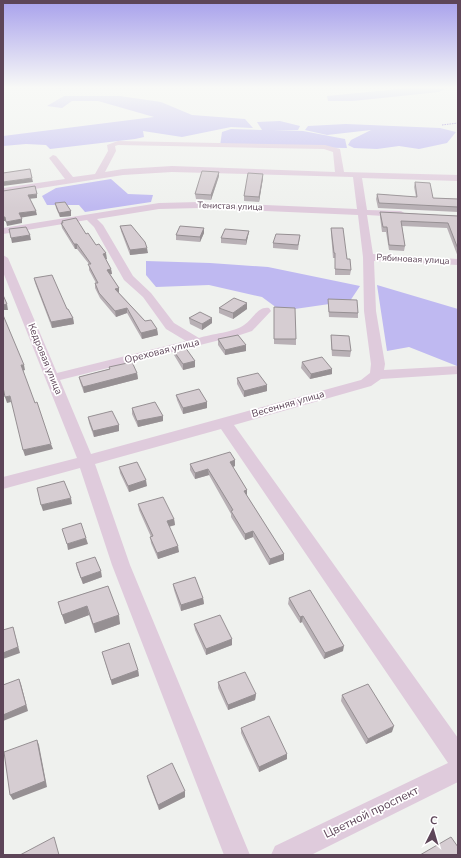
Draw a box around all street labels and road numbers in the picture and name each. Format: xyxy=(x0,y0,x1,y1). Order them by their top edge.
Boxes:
street label: Тенистая улица xyxy=(197,199,263,213)
street label: Рябиновая улица xyxy=(376,251,450,267)
street label: Кедровая улица xyxy=(24,321,66,397)
street label: Ореховая улица xyxy=(123,335,201,367)
street label: Весенняя улица xyxy=(250,387,326,421)
street label: Цветной проспект xyxy=(321,782,422,842)

